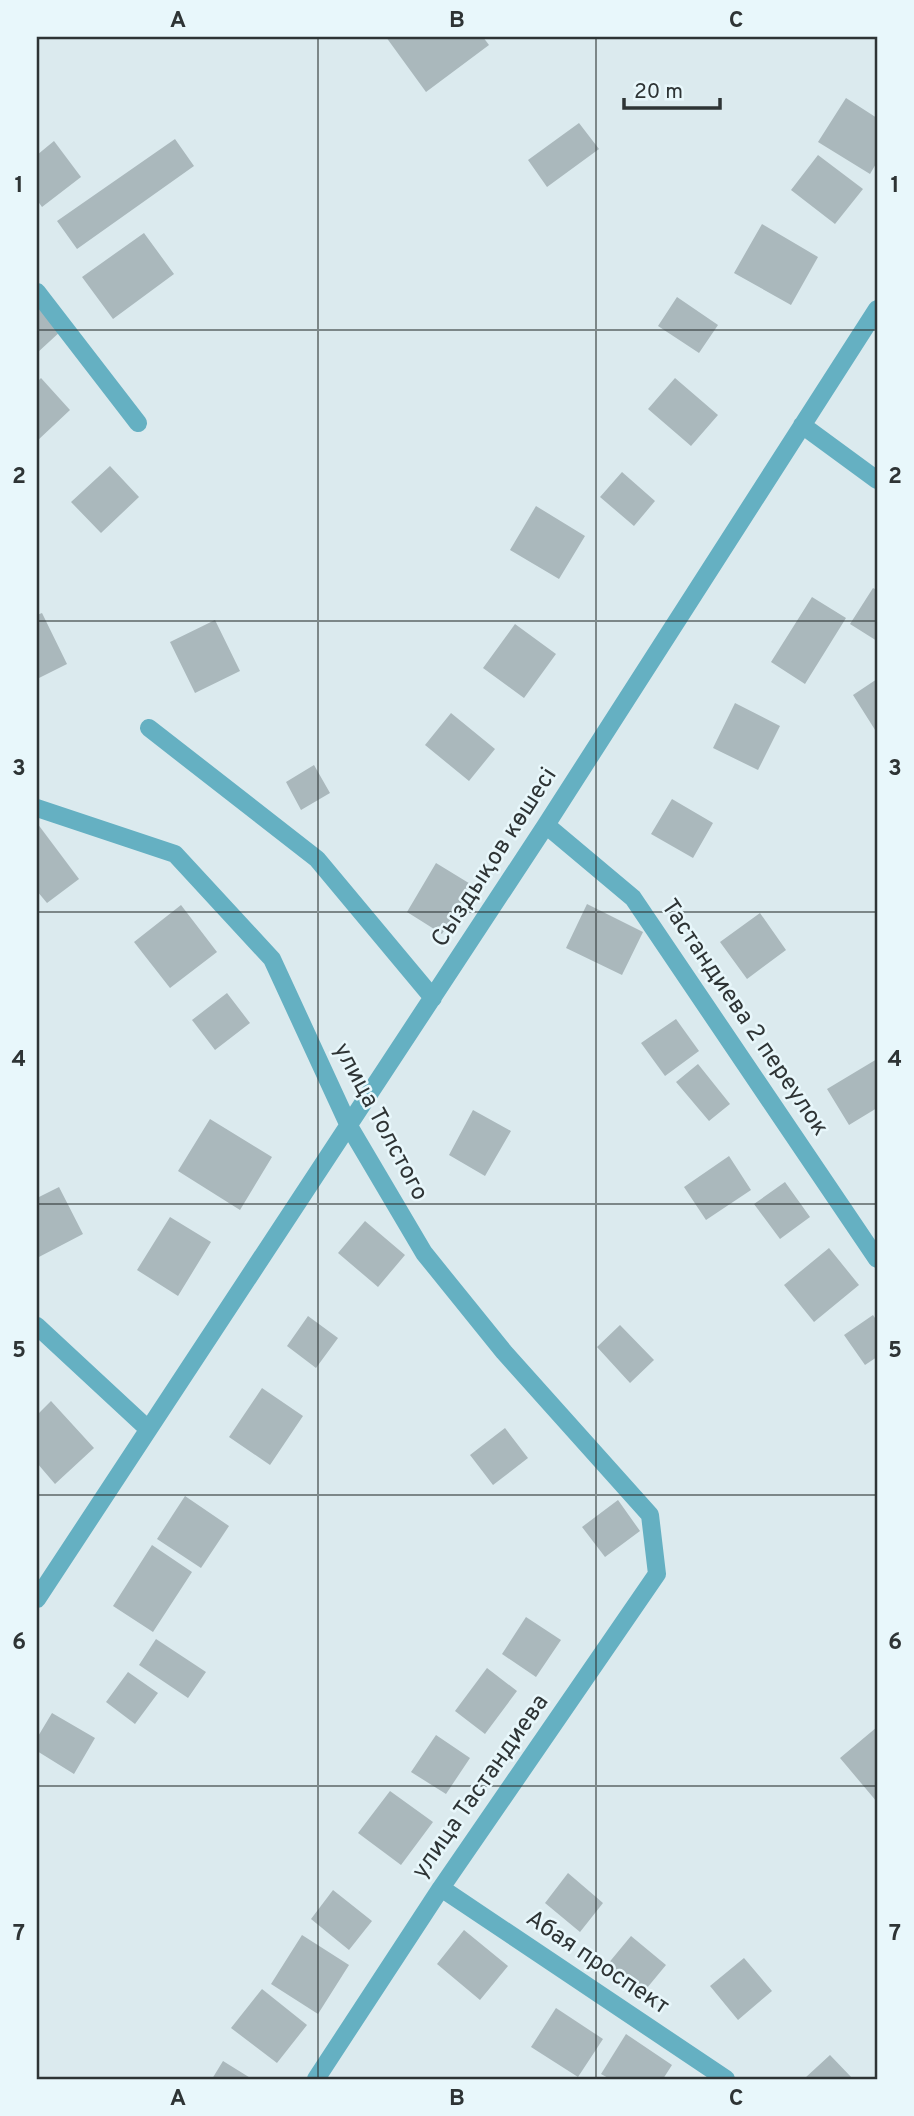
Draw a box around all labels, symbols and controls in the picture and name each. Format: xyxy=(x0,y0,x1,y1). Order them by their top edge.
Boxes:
text: A xyxy=(170,7,186,36)
text: B xyxy=(449,7,465,36)
text: C xyxy=(729,7,743,36)
scale bar xyxy=(624,66,720,110)
text: 20 m xyxy=(634,79,683,106)
text: 1 xyxy=(14,172,24,201)
text: 1 xyxy=(890,172,900,201)
text: 2 xyxy=(12,463,26,492)
text: 2 xyxy=(888,463,902,492)
text: 3 xyxy=(12,755,26,784)
text: 3 xyxy=(888,755,902,784)
street label: Сыздықов көшесі xyxy=(426,763,564,953)
street label: Тастандиева 2 переулок xyxy=(653,894,835,1142)
street label: улица Толстого xyxy=(326,1038,434,1206)
text: 4 xyxy=(12,1046,26,1075)
text: 4 xyxy=(888,1046,902,1075)
text: 5 xyxy=(12,1337,26,1366)
text: 5 xyxy=(888,1337,902,1366)
text: 6 xyxy=(12,1629,26,1658)
text: 6 xyxy=(888,1629,902,1658)
street label: улица Тастандиева xyxy=(406,1689,556,1885)
street label: Абая проспект xyxy=(520,1904,675,2022)
text: 7 xyxy=(13,1920,25,1949)
text: 7 xyxy=(889,1920,901,1949)
text: A xyxy=(170,2085,186,2114)
text: B xyxy=(449,2085,465,2114)
text: C xyxy=(729,2085,743,2114)

